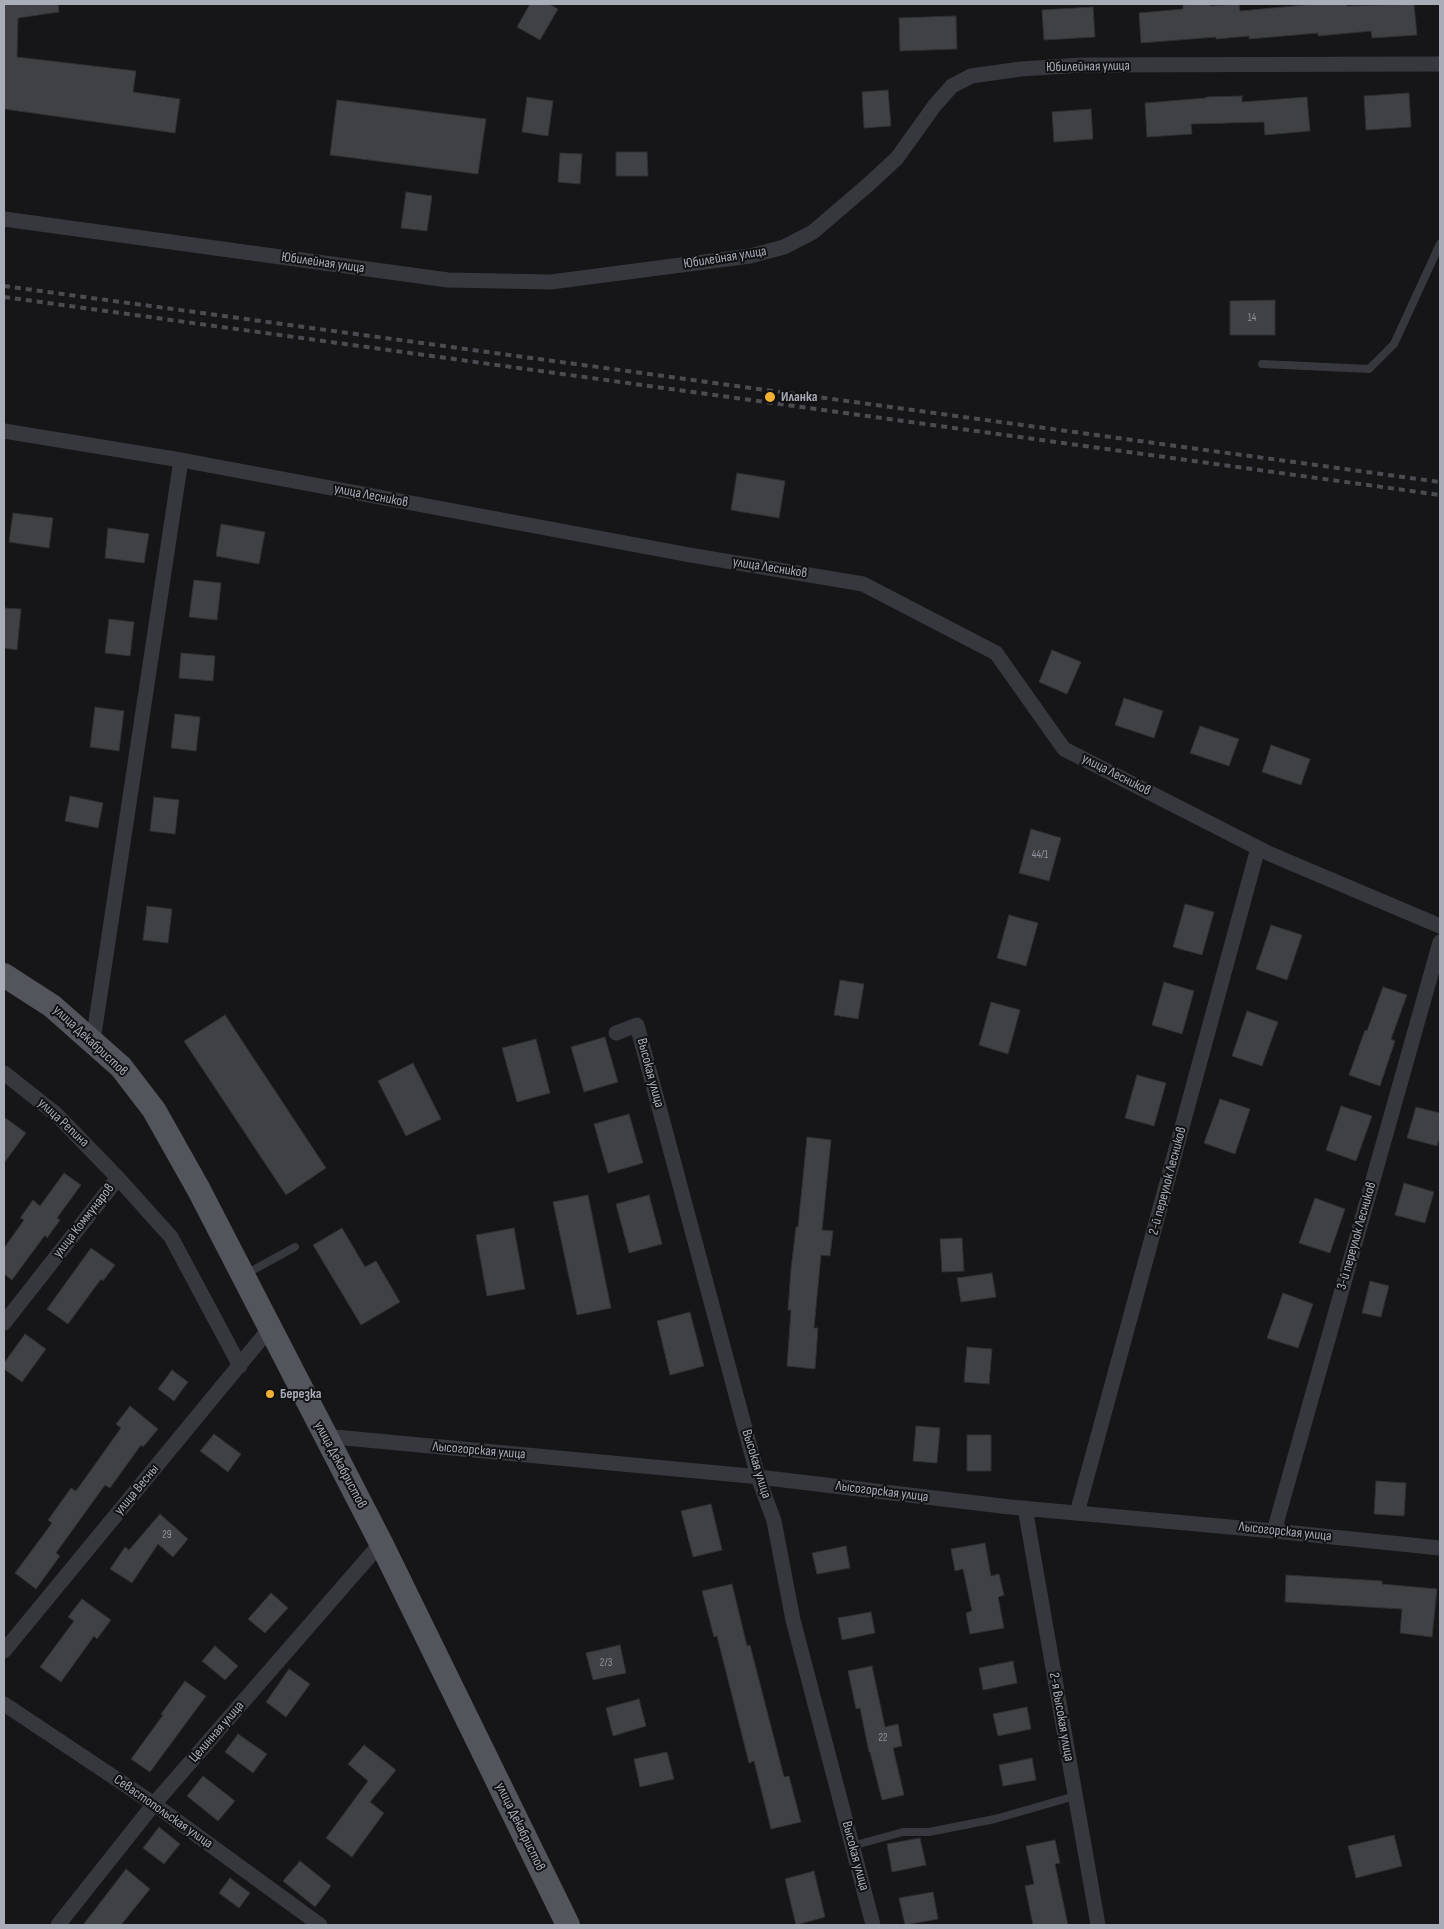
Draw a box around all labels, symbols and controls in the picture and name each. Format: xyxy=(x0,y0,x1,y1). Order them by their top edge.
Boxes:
street label: Юбилейная улица xyxy=(1046,58,1130,76)
street label: Юбилейная улица xyxy=(682,243,768,273)
street label: Юбилейная улица xyxy=(280,249,366,277)
house number: 14 xyxy=(1248,311,1256,325)
place label: Иланка xyxy=(781,389,817,405)
marker: Иланка xyxy=(763,390,777,404)
street label: улица Лесников xyxy=(332,481,410,511)
street label: улица Лесников xyxy=(732,554,808,582)
street label: улица Лесников xyxy=(1079,750,1153,800)
house number: 44/1 xyxy=(1032,848,1048,862)
street label: улица Декабристов xyxy=(49,1002,131,1080)
street label: Высокая улица xyxy=(633,1036,667,1110)
street label: улица Репина xyxy=(34,1095,92,1151)
street label: 2-й переулок Лесников xyxy=(1145,1125,1191,1237)
street label: 3-й переулок Лесников xyxy=(1334,1180,1380,1292)
street label: улица Коммунаров xyxy=(50,1181,118,1261)
place label: Березка xyxy=(280,1386,322,1402)
marker: Березка xyxy=(264,1388,276,1400)
street label: улица Декабристов xyxy=(310,1419,370,1511)
street label: Высокая улица xyxy=(738,1427,774,1501)
street label: Лысогорская улица xyxy=(432,1439,526,1463)
street label: улица Весны xyxy=(111,1461,163,1519)
street label: Лысогорская улица xyxy=(835,1478,929,1506)
street label: Лысогорская улица xyxy=(1238,1519,1332,1545)
house number: 29 xyxy=(162,1528,172,1542)
house number: 2/3 xyxy=(600,1656,612,1670)
street label: 2-я Высокая улица xyxy=(1045,1671,1077,1763)
street label: Целинная улица xyxy=(186,1698,248,1766)
house number: 22 xyxy=(878,1731,888,1745)
street label: Севастопольская улица xyxy=(110,1772,216,1852)
street label: улица Декабристов xyxy=(491,1780,549,1874)
street label: Высокая улица xyxy=(838,1819,872,1893)

